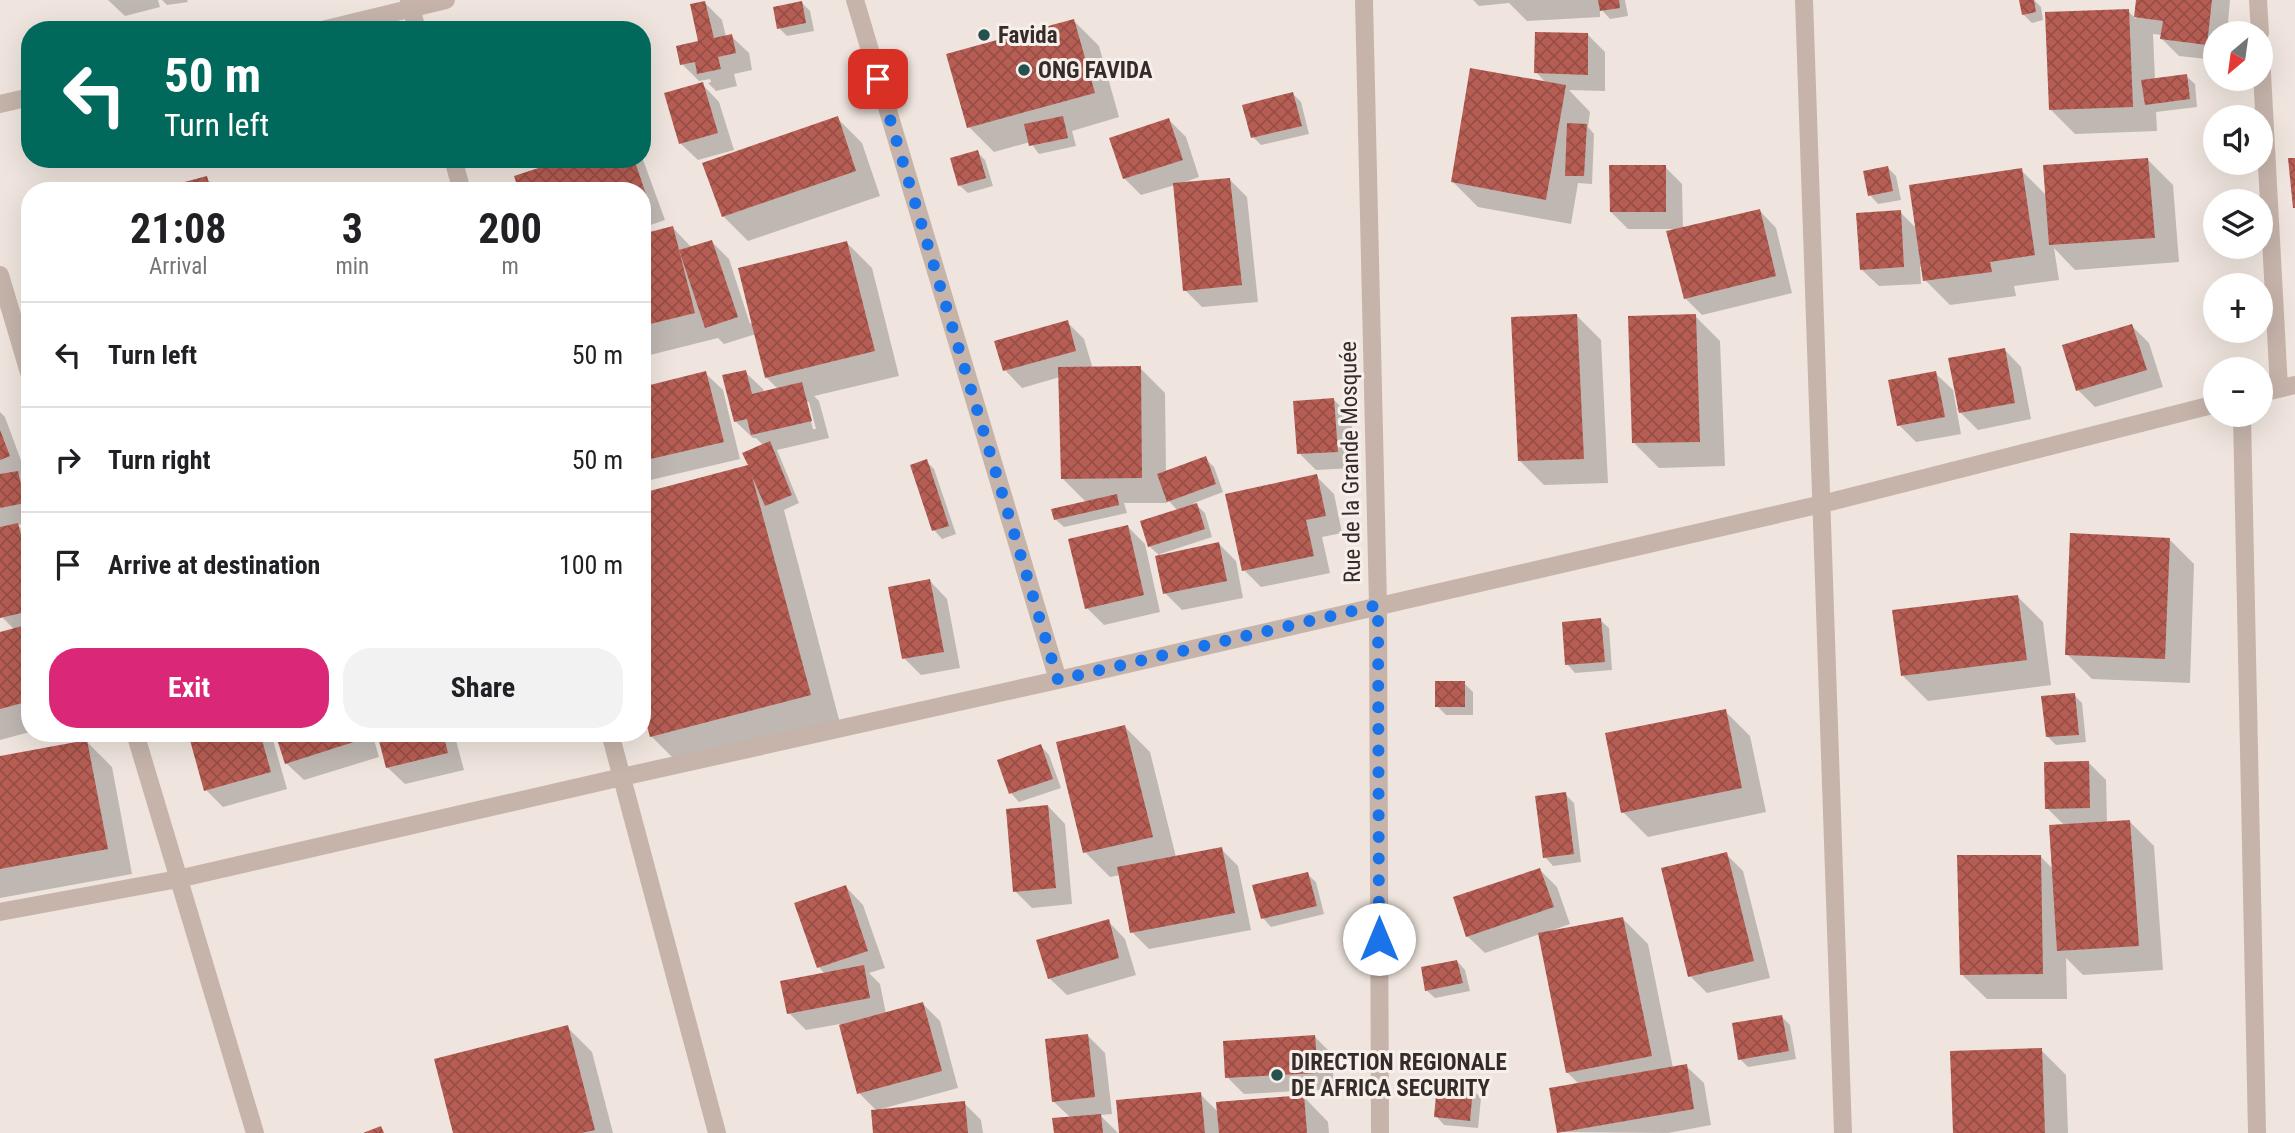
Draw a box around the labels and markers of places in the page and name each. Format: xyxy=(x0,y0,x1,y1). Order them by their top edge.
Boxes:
place label: Favida xyxy=(998,22,1058,49)
marker: Favida xyxy=(976,27,992,43)
pin xyxy=(848,49,908,109)
place label: ONG FAVIDA xyxy=(1038,57,1153,84)
marker: ONG FAVIDA xyxy=(1016,62,1032,78)
place label: DIRECTION REGIONALE DE AFRICA SECURITY xyxy=(1291,1049,1507,1102)
marker: DIRECTION REGIONALE DE AFRICA SECURITY xyxy=(1269,1067,1285,1083)

